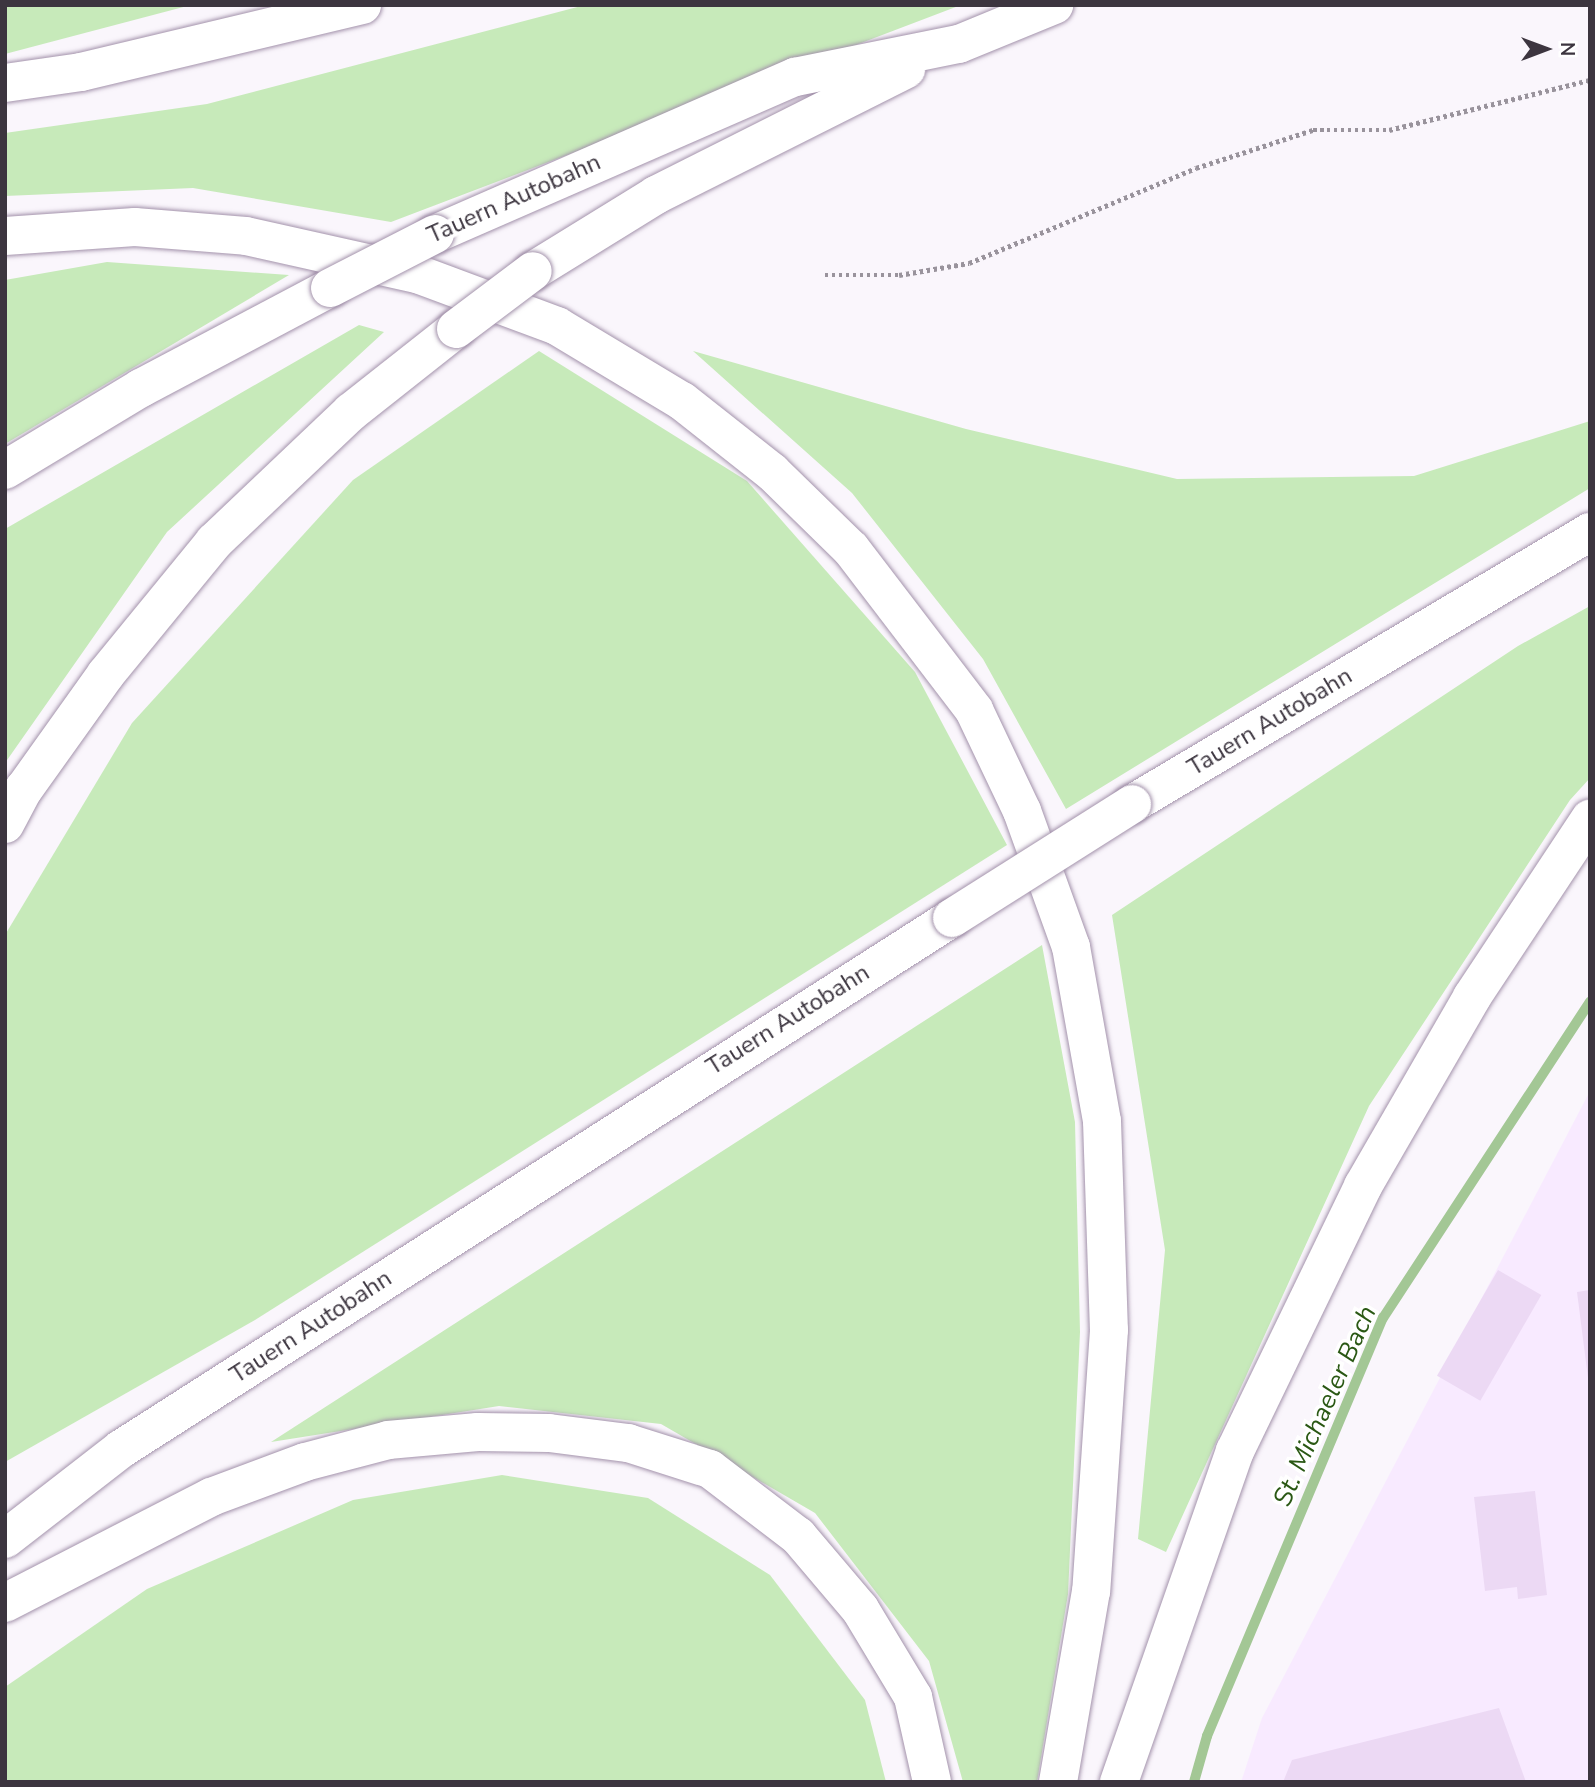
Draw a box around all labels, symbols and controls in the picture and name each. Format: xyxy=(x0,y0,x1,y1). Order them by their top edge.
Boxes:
north arrow xyxy=(1511,14,1581,84)
text: N xyxy=(1554,42,1580,56)
street label: Tauern Autobahn xyxy=(423,148,605,250)
street label: Tauern Autobahn xyxy=(1183,662,1357,782)
street label: Tauern Autobahn xyxy=(701,958,875,1082)
street label: Tauern Autobahn xyxy=(225,1264,397,1390)
water label: St. Michaeler Bach xyxy=(1267,1301,1383,1511)

